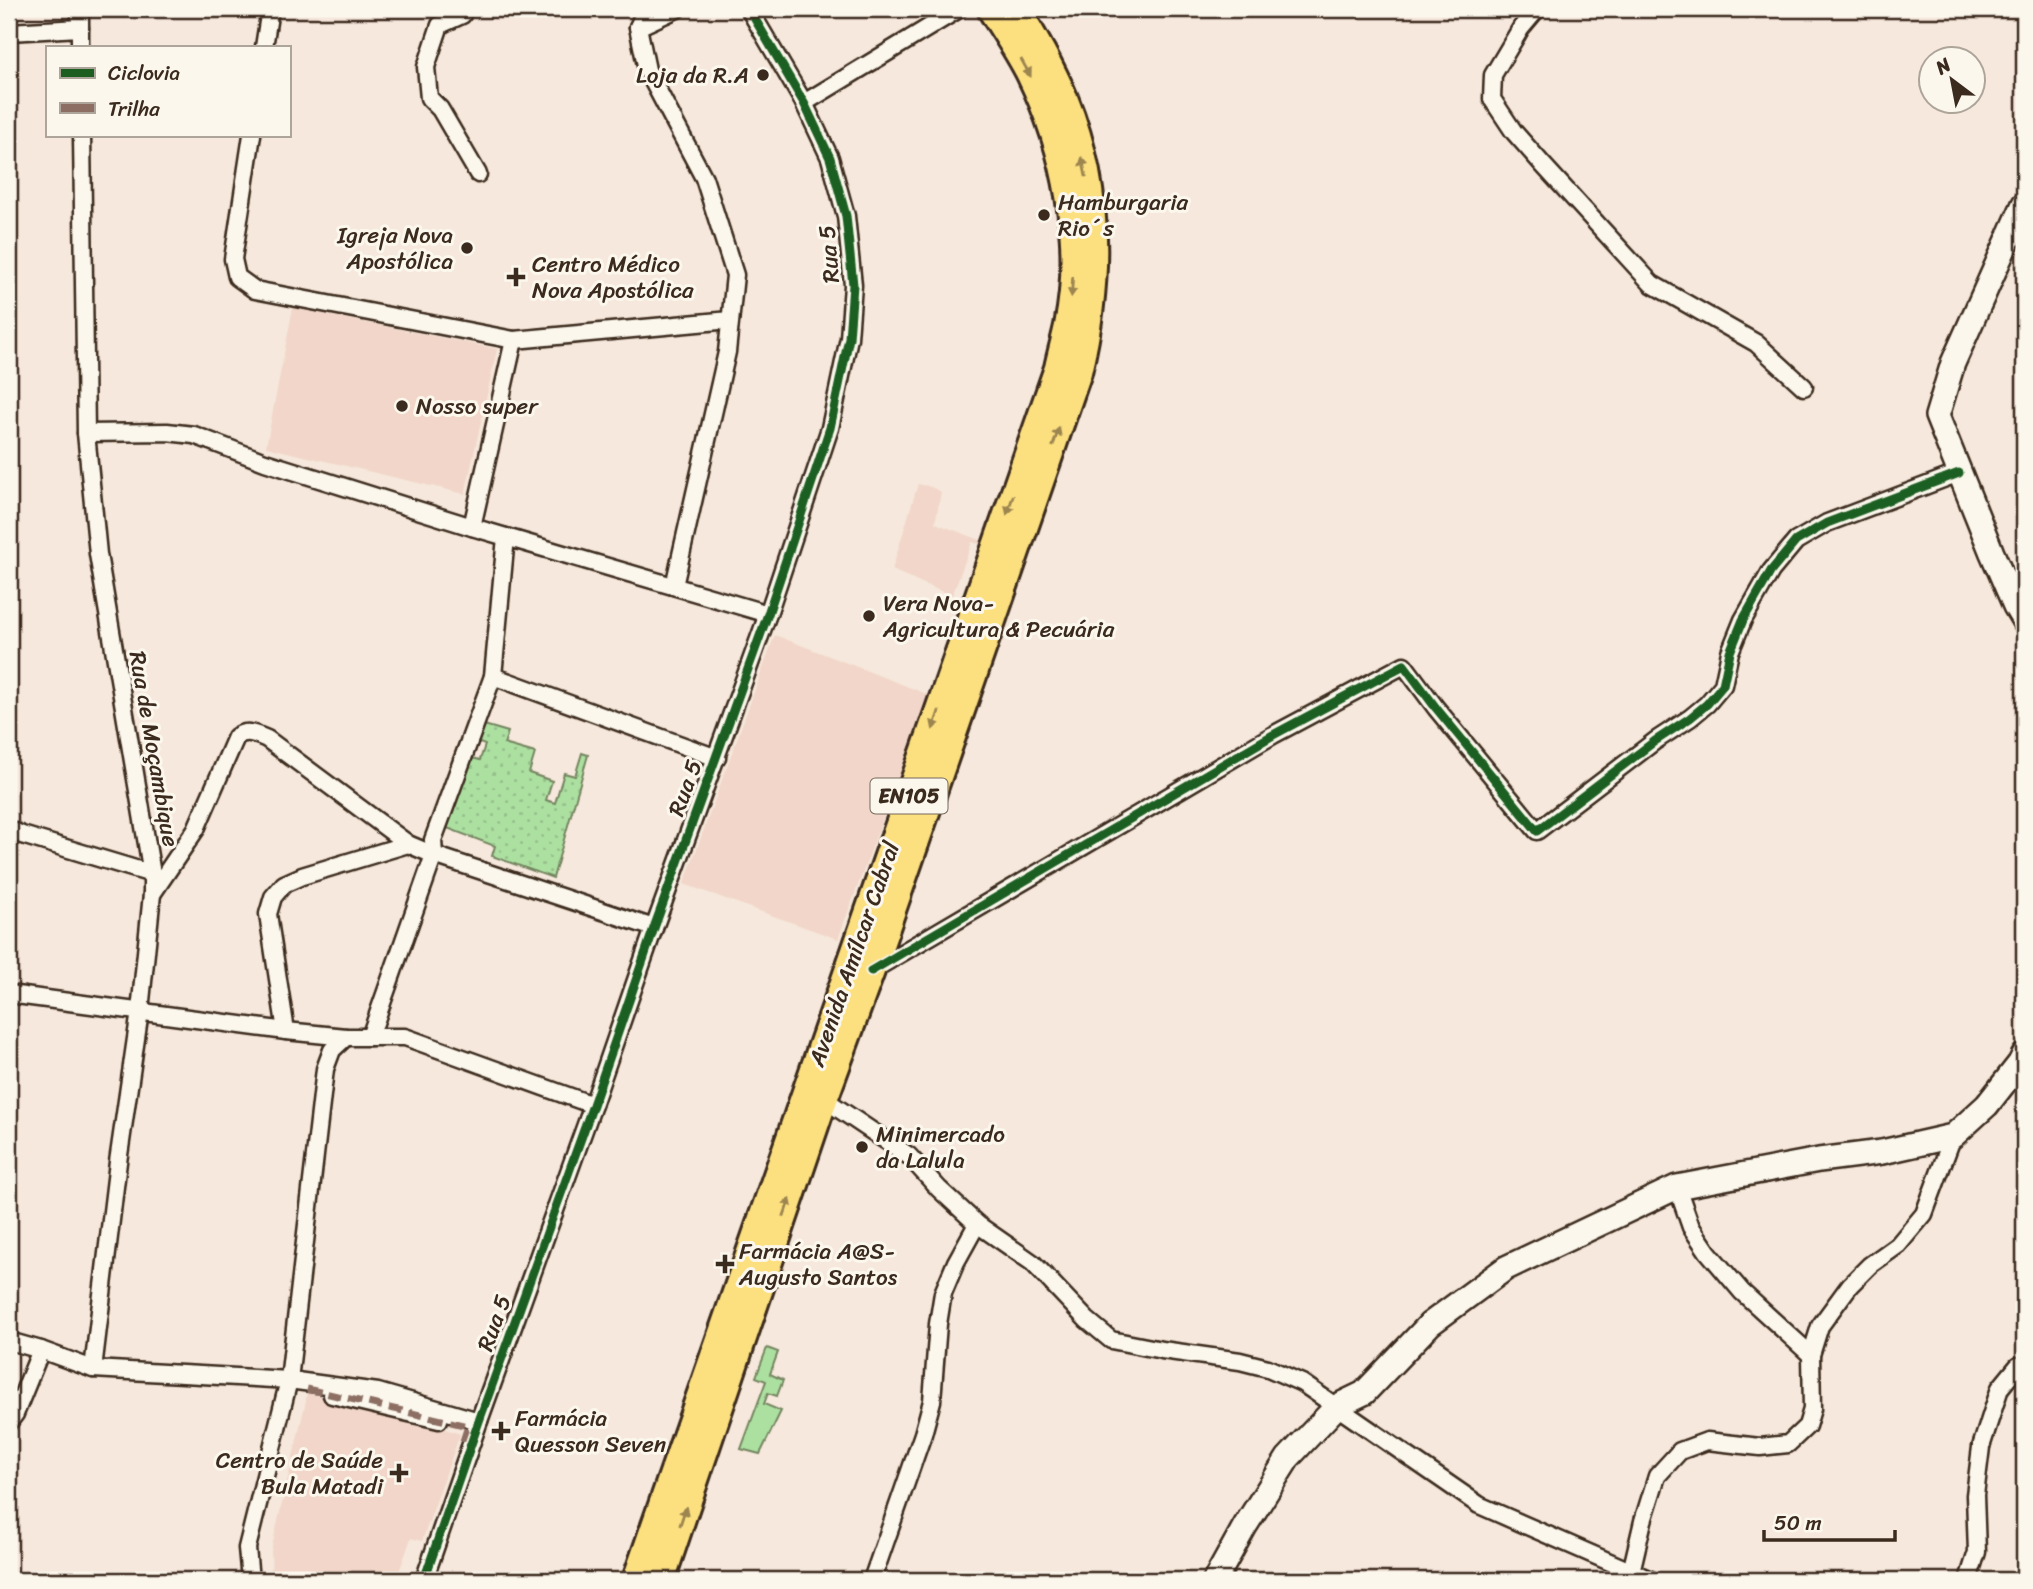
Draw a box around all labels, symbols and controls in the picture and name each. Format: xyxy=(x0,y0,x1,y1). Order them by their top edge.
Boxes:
legend xyxy=(46,46,290,136)
north arrow xyxy=(1918,46,1988,116)
text: N xyxy=(1928,48,1958,84)
text: Ciclovia xyxy=(108,54,181,92)
place label: Loja da R.A xyxy=(636,55,749,96)
one-way arrow xyxy=(1020,58,1032,77)
marker: Loja da R.A xyxy=(755,67,771,83)
text: Trilha xyxy=(108,90,160,128)
one-way arrow xyxy=(1078,156,1089,178)
place label: Hamburgaria Rio´s xyxy=(1058,182,1188,249)
marker: Hamburgaria Rio´s xyxy=(1036,207,1052,223)
place label: Igreja Nova Apostólica xyxy=(336,215,453,282)
street label: Rua 5 xyxy=(806,223,852,285)
marker: Igreja Nova Apostólica xyxy=(459,240,475,256)
place label: Centro Médico Nova Apostólica xyxy=(532,244,694,311)
marker: Centro Médico Nova Apostólica xyxy=(506,267,526,287)
one-way arrow xyxy=(1066,276,1077,298)
place label: Nosso super xyxy=(416,386,539,427)
marker: Nosso super xyxy=(394,398,410,414)
one-way arrow xyxy=(1051,427,1062,448)
one-way arrow xyxy=(1004,495,1015,516)
place label: Vera Nova- Agricultura & Pecuária xyxy=(882,583,1115,650)
marker: Vera Nova- Agricultura & Pecuária xyxy=(861,608,877,624)
street label: Rua de Moçambique xyxy=(117,648,191,850)
one-way arrow xyxy=(930,710,941,731)
street label: Rua 5 xyxy=(656,754,714,822)
road number: EN105 xyxy=(870,778,948,814)
street label: Avenida Amílcar Cabral xyxy=(796,835,912,1073)
place label: Minimercado da Lalula xyxy=(876,1114,1005,1181)
marker: Minimercado da Lalula xyxy=(854,1139,870,1155)
one-way arrow xyxy=(782,1197,793,1218)
place label: Farmácia A@S- Augusto Santos xyxy=(738,1231,898,1298)
marker: Farmácia A@S- Augusto Santos xyxy=(717,1256,733,1272)
street label: Rua 5 xyxy=(465,1289,523,1357)
place label: Farmácia Quesson Seven xyxy=(515,1398,666,1465)
marker: Farmácia Quesson Seven xyxy=(493,1423,509,1439)
place label: Centro de Saúde Bula Matadi xyxy=(216,1440,384,1507)
marker: Centro de Saúde Bula Matadi xyxy=(389,1463,409,1483)
scale bar xyxy=(1764,1498,1895,1542)
text: 50 m xyxy=(1774,1504,1822,1542)
one-way arrow xyxy=(678,1505,689,1526)

